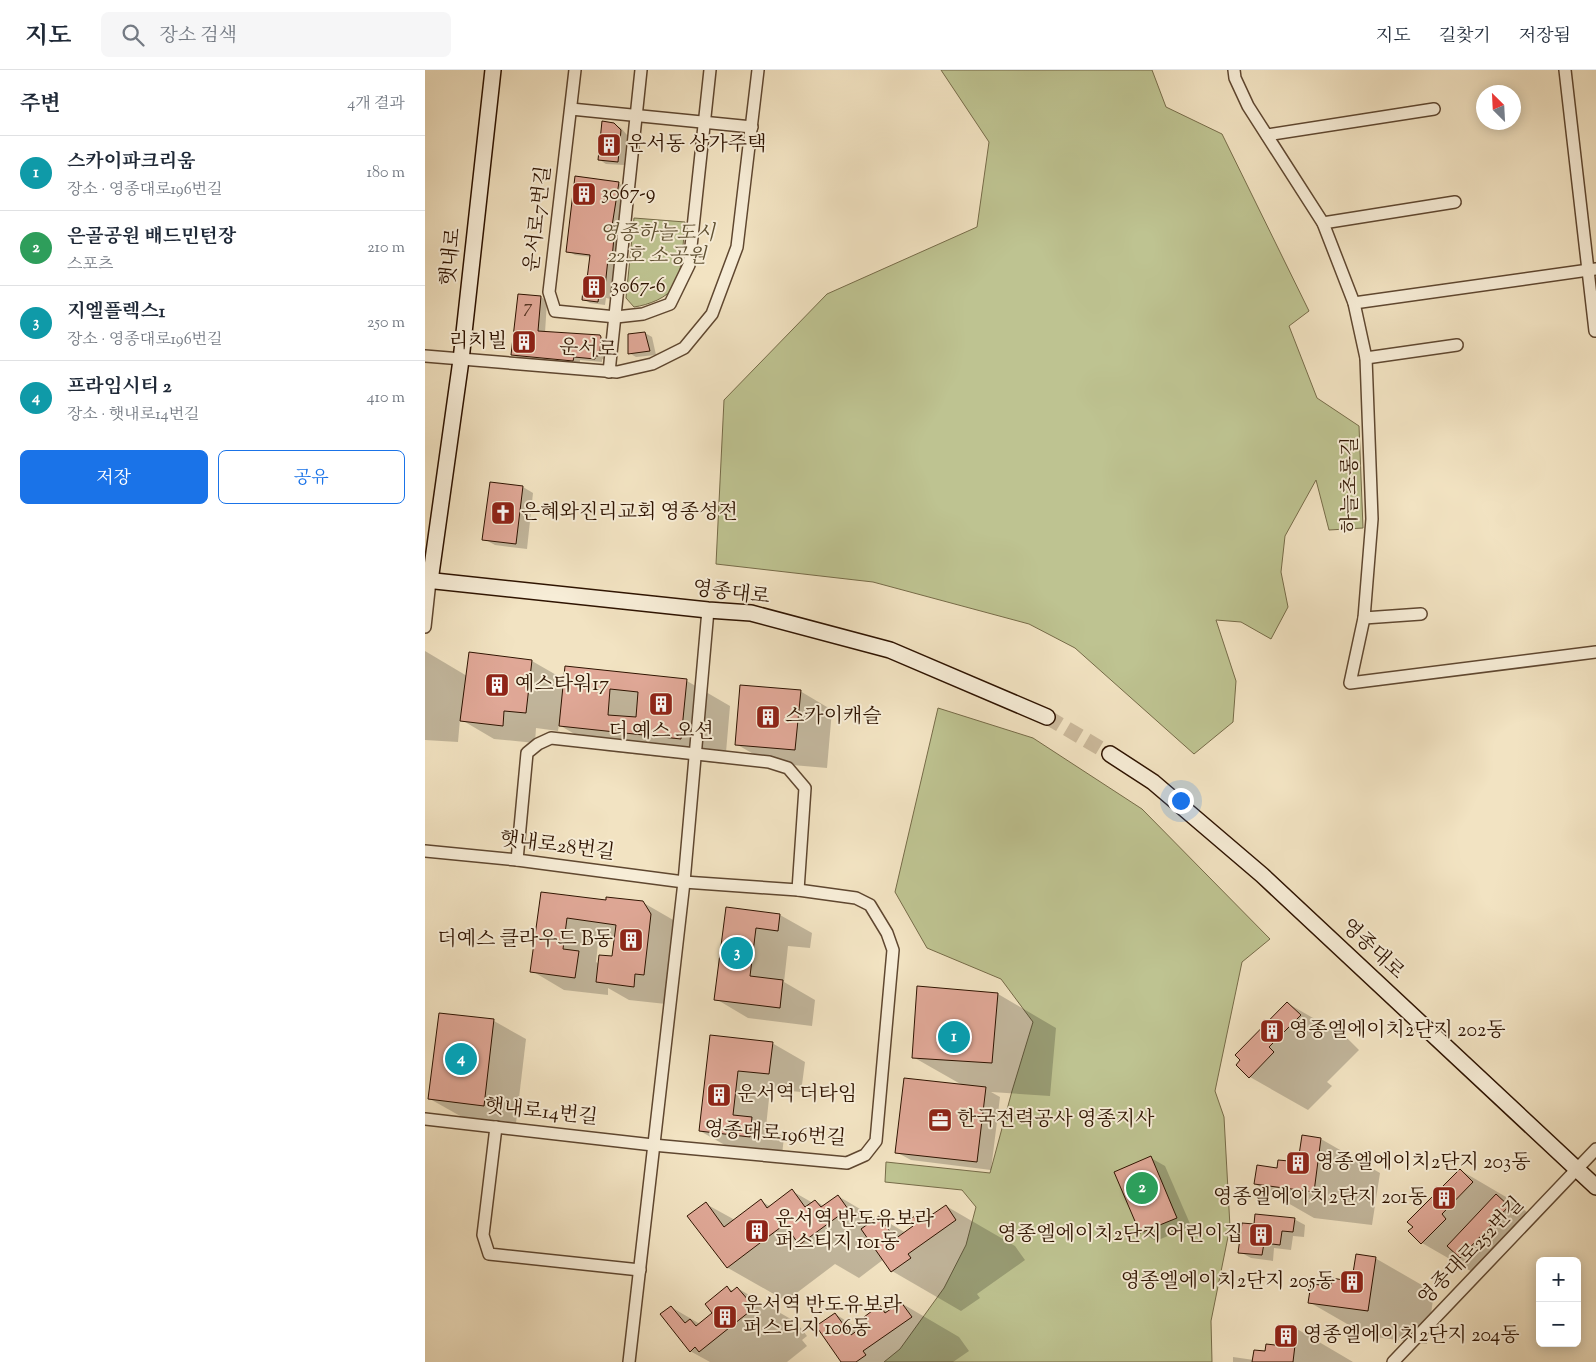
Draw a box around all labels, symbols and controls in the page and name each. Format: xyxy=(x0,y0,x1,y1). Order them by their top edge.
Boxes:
search box xyxy=(101,12,451,57)
text: 지도 xyxy=(25,20,71,54)
icon: search xyxy=(119,21,147,49)
text: 장소 검색 xyxy=(159,23,237,50)
text: 지도 xyxy=(1376,24,1411,50)
text: 길찾기 xyxy=(1439,24,1491,50)
text: 저장됨 xyxy=(1519,24,1571,50)
north arrow xyxy=(1476,85,1521,130)
text: 주변 xyxy=(20,90,61,120)
text: 4개 결과 xyxy=(347,93,405,116)
place label: 운서동 상가주택 xyxy=(627,131,767,160)
building icon: 운서동 상가주택 xyxy=(596,132,622,158)
text: 스카이파크리움 xyxy=(67,149,195,176)
text: 1 xyxy=(33,162,39,185)
text: 180 m xyxy=(366,162,405,185)
street label: 운서로7번길 xyxy=(518,164,560,274)
text: 장소 · 영종대로196번길 xyxy=(67,179,223,202)
place label: 3067-9 xyxy=(601,180,656,209)
building icon: 3067-9 xyxy=(571,181,597,207)
park label: 영종하늘도시 22호 소공원 xyxy=(599,220,717,272)
text: 은골공원 배드민턴장 xyxy=(67,224,236,251)
street label: 햇내로 xyxy=(435,227,469,287)
text: 2 xyxy=(32,237,40,260)
text: 210 m xyxy=(367,237,405,260)
text: 스포츠 xyxy=(67,254,113,277)
place label: 3067-6 xyxy=(611,273,666,302)
building icon: 3067-6 xyxy=(581,274,607,300)
house number: 7 xyxy=(523,295,533,321)
text: 지엘플렉스1 xyxy=(67,299,165,326)
text: 3 xyxy=(33,312,39,335)
text: 250 m xyxy=(367,312,405,335)
place label: 리치빌 xyxy=(449,328,507,357)
text: 장소 · 영종대로196번길 xyxy=(67,329,223,352)
building icon: 리치빌 xyxy=(511,329,537,355)
street label: 운서로 xyxy=(558,334,618,366)
text: 프라임시티 2 xyxy=(67,374,172,401)
text: 4 xyxy=(32,387,40,410)
text: 410 m xyxy=(367,387,405,410)
text: 장소 · 햇내로14번길 xyxy=(67,404,200,427)
street label: 하늘초롱길 xyxy=(1337,437,1366,533)
button: 저장 xyxy=(20,450,208,504)
button: 공유 xyxy=(218,450,405,504)
place label: 은혜와진리교회 영종성전 xyxy=(521,499,738,528)
church icon: 은혜와진리교회 영종성전 xyxy=(490,500,516,526)
street label: 영종대로 xyxy=(691,575,771,613)
place label: 예스타워17 xyxy=(515,671,609,700)
building icon: 예스타워17 xyxy=(484,672,510,698)
building icon: 더 예스 오션 xyxy=(648,691,674,717)
place label: 스카이캐슬 xyxy=(785,703,882,732)
building icon: 스카이캐슬 xyxy=(755,704,781,730)
place label: 더 예스 오션 xyxy=(608,718,714,747)
your location xyxy=(1168,788,1194,814)
street label: 햇내로28번길 xyxy=(498,826,616,868)
street label: 영종대로 xyxy=(1334,913,1410,987)
place label: 더예스 클라우드 B동 xyxy=(437,926,613,955)
building icon: 더예스 클라우드 B동 xyxy=(618,927,644,953)
pin: 3 xyxy=(721,934,753,972)
place label: 영종엘에이치2단지 202동 xyxy=(1289,1017,1506,1046)
pin: 1 xyxy=(938,1018,970,1056)
building icon: 영종엘에이치2단지 202동 xyxy=(1259,1018,1285,1044)
pin: 4 xyxy=(445,1040,477,1078)
place label: 운서역 더타임 xyxy=(737,1081,857,1110)
building icon: 운서역 더타임 xyxy=(706,1082,732,1108)
street label: 햇내로14번길 xyxy=(483,1093,599,1133)
place label: 한국전력공사 영종지사 xyxy=(957,1106,1155,1135)
office icon: 한국전력공사 영종지사 xyxy=(927,1107,953,1133)
street label: 영종대로196번길 xyxy=(703,1116,847,1154)
place label: 영종엘에이치2단지 203동 xyxy=(1315,1149,1531,1178)
building icon: 영종엘에이치2단지 203동 xyxy=(1285,1150,1311,1176)
pin: 2 xyxy=(1126,1169,1158,1207)
place label: 영종엘에이치2단지 201동 xyxy=(1213,1184,1427,1213)
building icon: 영종엘에이치2단지 201동 xyxy=(1431,1185,1457,1211)
street label: 영종대로252번길 xyxy=(1412,1191,1532,1313)
place label: 운서역 반도유보라 퍼스티지 101동 xyxy=(775,1206,934,1258)
building icon: 운서역 반도유보라 퍼스티지 101동 xyxy=(744,1218,770,1244)
place label: 영종엘에이치2단지 어린이집 xyxy=(998,1221,1243,1250)
building icon: 영종엘에이치2단지 어린이집 xyxy=(1248,1222,1274,1248)
map controls xyxy=(1536,1257,1581,1347)
button: + xyxy=(1536,1257,1581,1302)
place label: 영종엘에이치2단지 205동 xyxy=(1121,1268,1335,1297)
building icon: 영종엘에이치2단지 205동 xyxy=(1339,1269,1365,1295)
place label: 운서역 반도유보라 퍼스티지 106동 xyxy=(743,1292,902,1344)
button: − xyxy=(1536,1302,1581,1347)
building icon: 운서역 반도유보라 퍼스티지 106동 xyxy=(712,1304,738,1330)
place label: 영종엘에이치2단지 204동 xyxy=(1303,1322,1520,1351)
building icon: 영종엘에이치2단지 204동 xyxy=(1273,1323,1299,1349)

